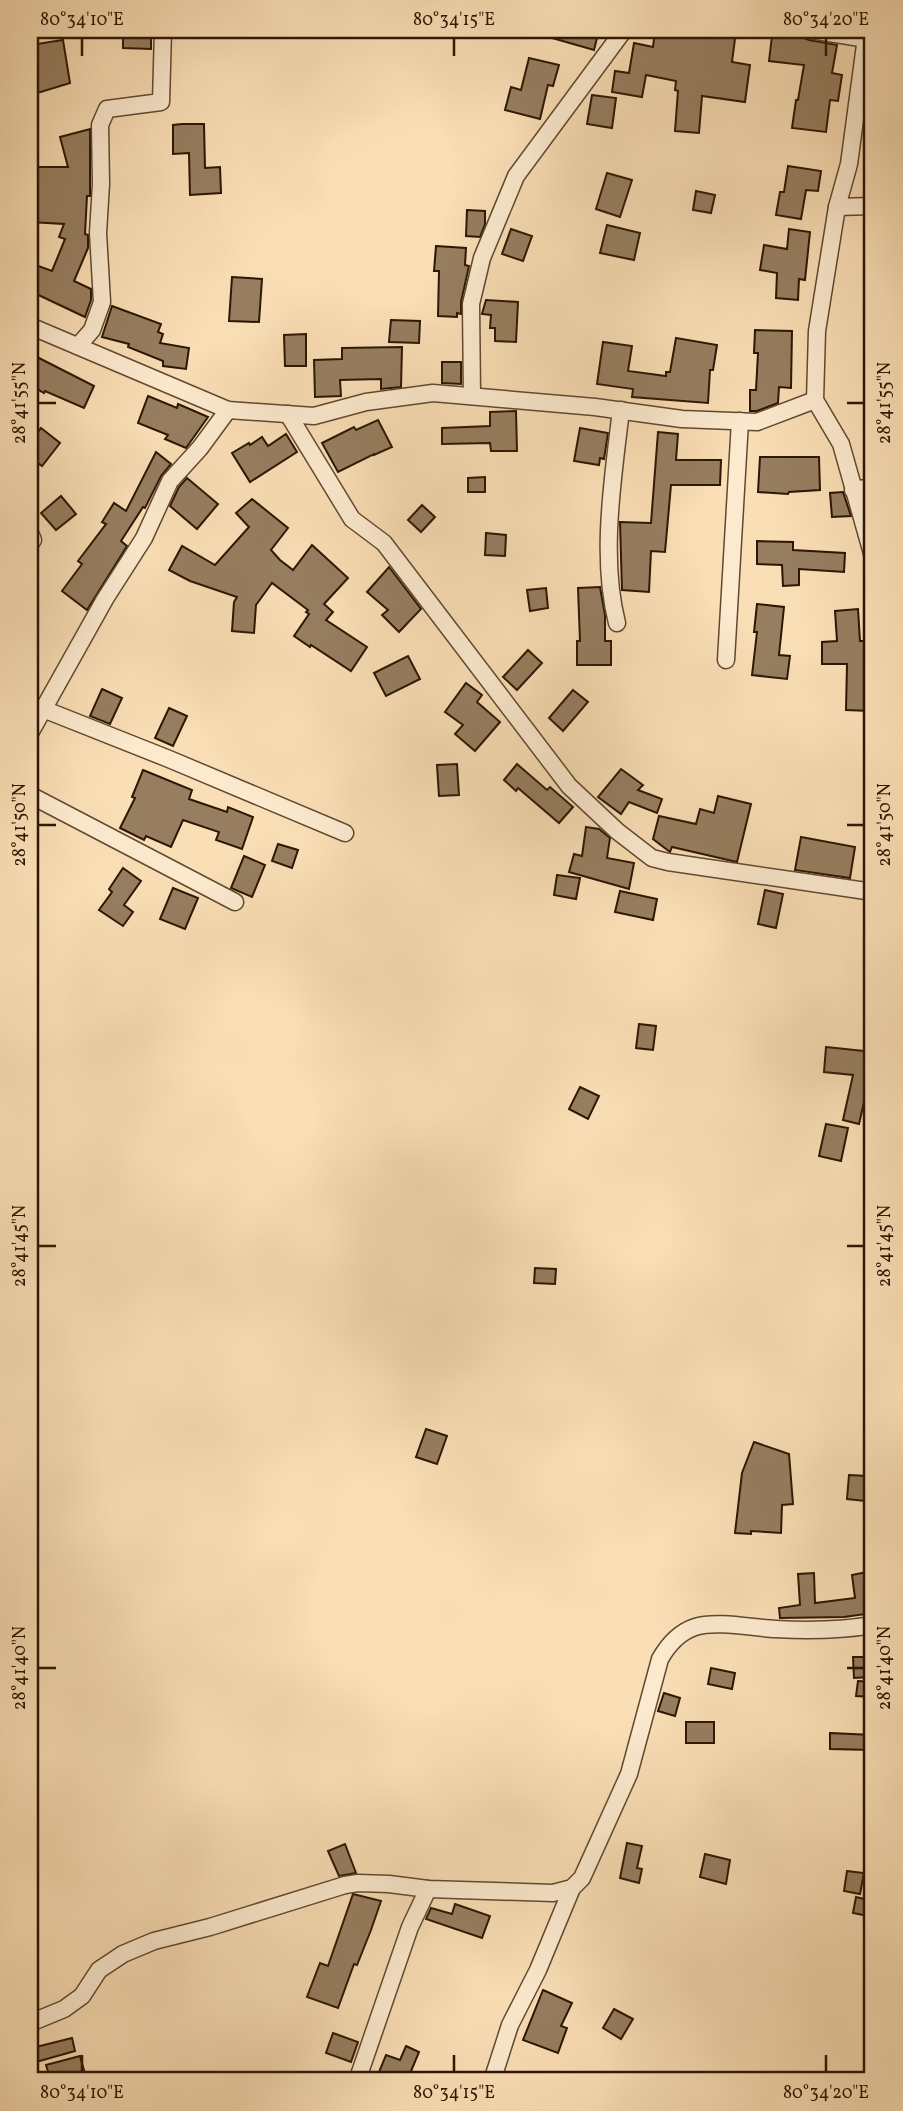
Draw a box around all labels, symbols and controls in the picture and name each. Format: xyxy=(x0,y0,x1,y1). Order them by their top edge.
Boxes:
text: 80°34'10"E xyxy=(40,8,124,33)
text: 80°34'15"E xyxy=(413,8,495,33)
text: 80°34'20"E xyxy=(783,8,869,33)
text: 28°41'55"N xyxy=(8,362,33,444)
text: 28°41'55"N xyxy=(873,362,898,444)
text: 28°41'50"N xyxy=(8,783,33,867)
text: 28°41'50"N xyxy=(873,783,898,867)
text: 28°41'45"N xyxy=(8,1205,33,1287)
text: 28°41'45"N xyxy=(873,1205,898,1287)
text: 28°41'40"N xyxy=(8,1626,33,1710)
text: 28°41'40"N xyxy=(873,1626,898,1710)
text: 80°34'10"E xyxy=(40,2081,124,2106)
text: 80°34'15"E xyxy=(413,2081,495,2106)
text: 80°34'20"E xyxy=(783,2081,869,2106)

